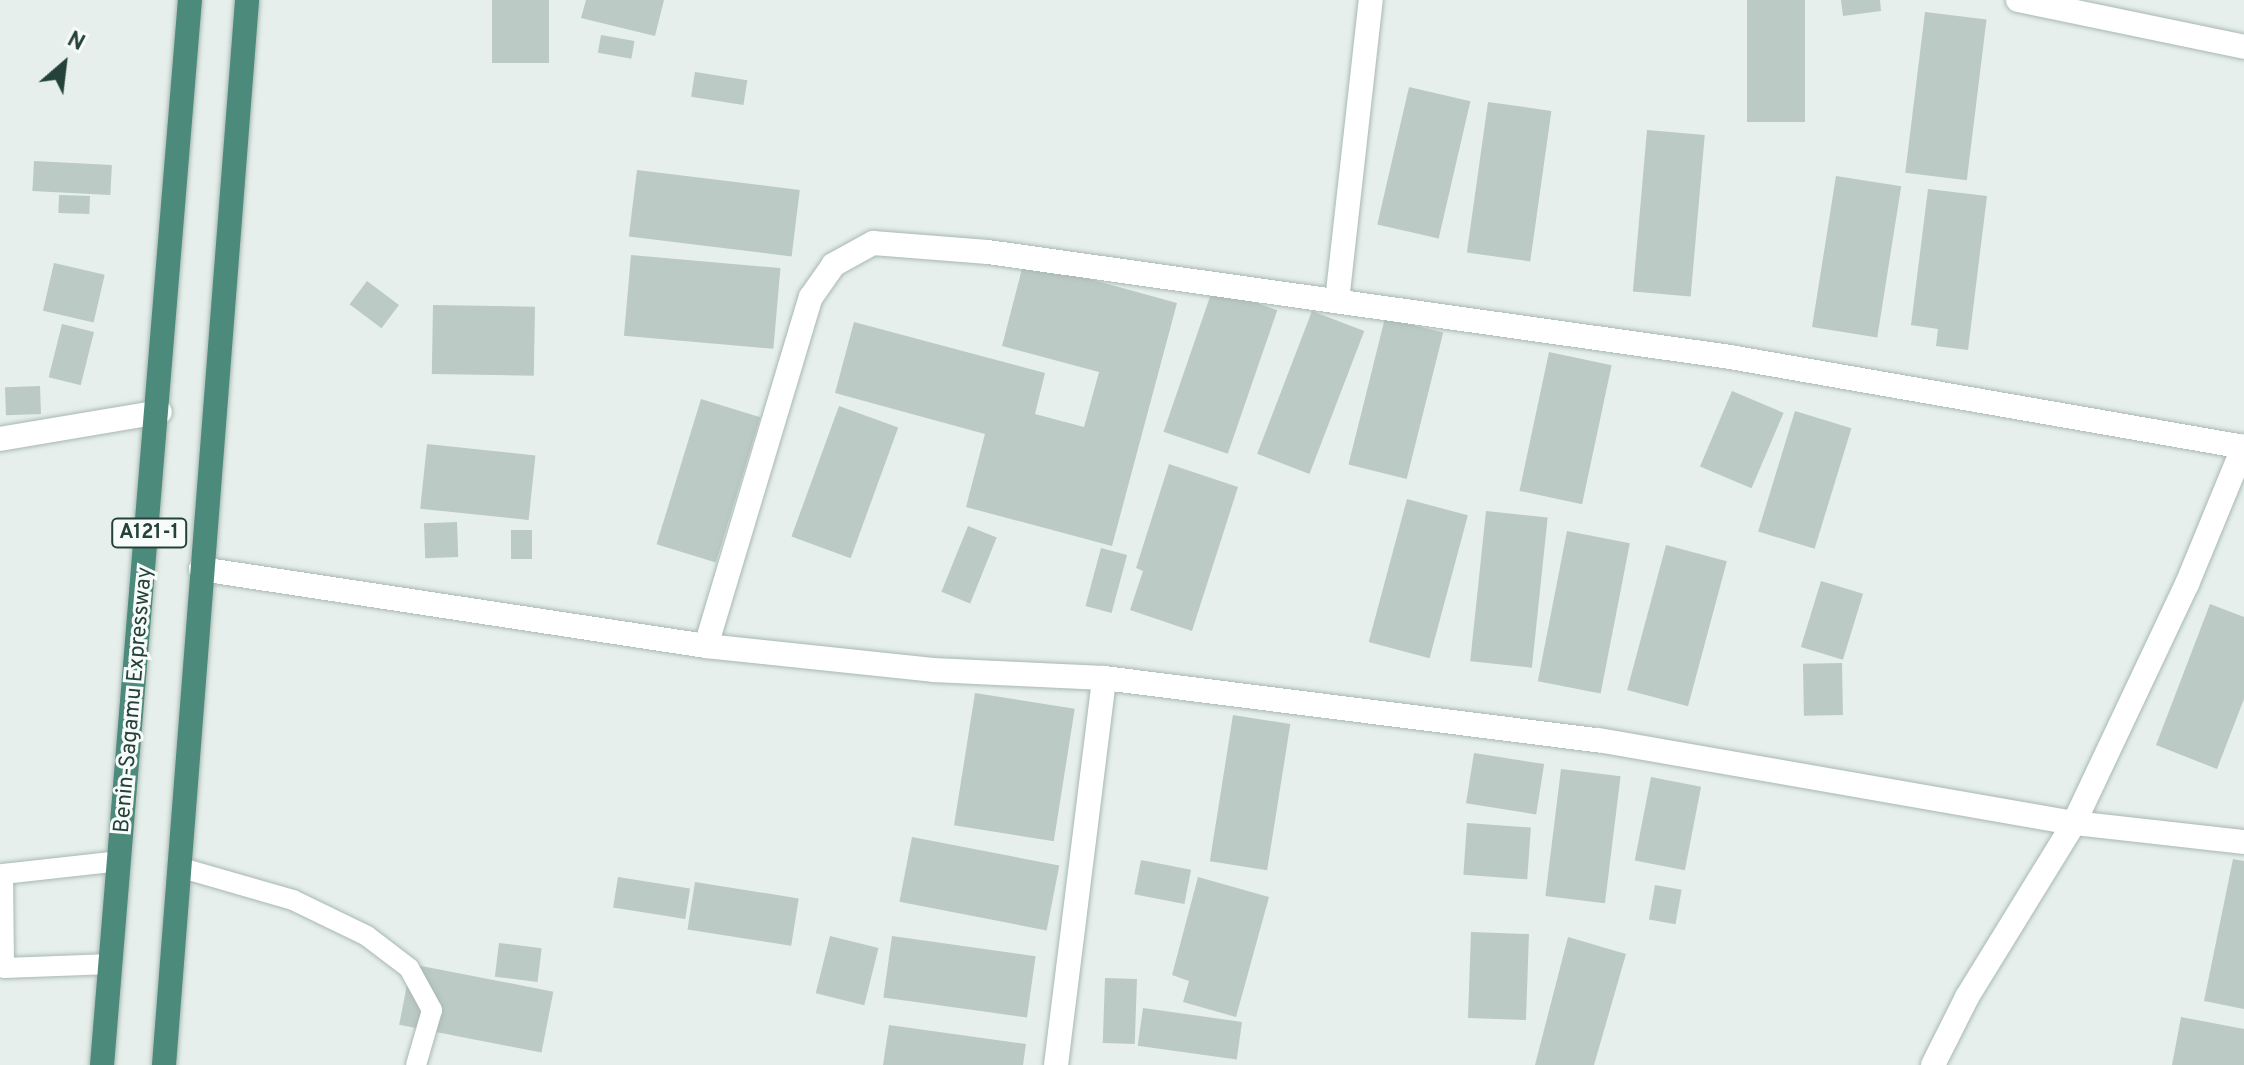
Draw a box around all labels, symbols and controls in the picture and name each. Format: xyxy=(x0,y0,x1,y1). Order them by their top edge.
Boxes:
north arrow xyxy=(24,24,104,104)
text: N xyxy=(62,27,89,58)
road number: A121-1 xyxy=(111,517,187,549)
street label: Benin-Sagamu Expressway xyxy=(109,566,159,834)

